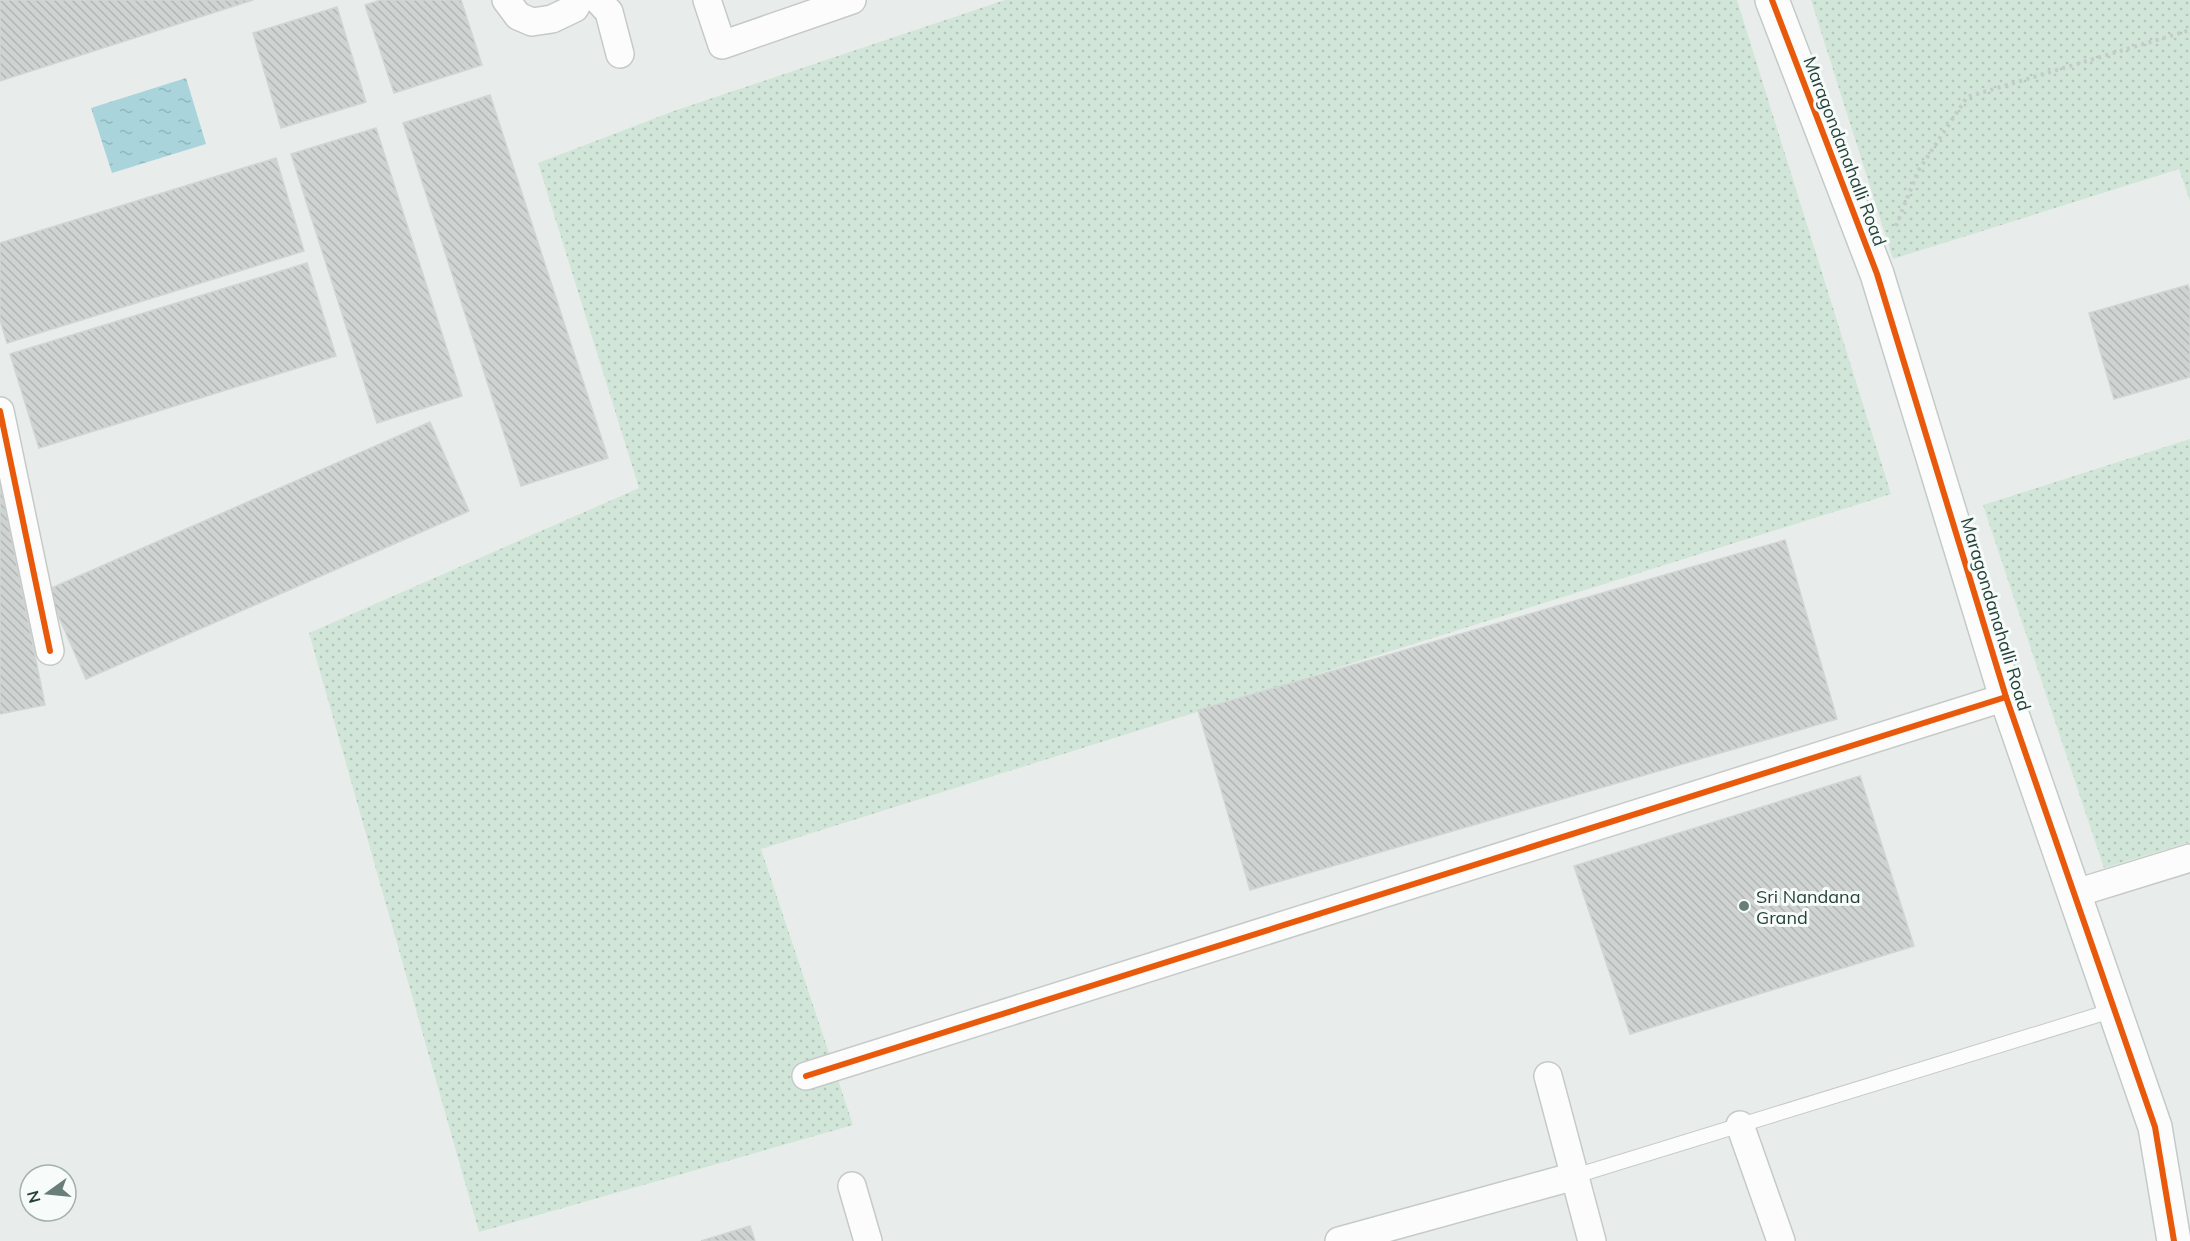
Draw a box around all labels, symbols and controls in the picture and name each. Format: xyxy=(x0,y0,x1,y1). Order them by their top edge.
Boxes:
street label: Maragondanahalli Road xyxy=(1798,53,1892,249)
street label: Maragondanahalli Road xyxy=(1956,514,2036,714)
place label: Sri Nandana Grand xyxy=(1756,885,1860,929)
marker: Sri Nandana Grand xyxy=(1737,899,1751,913)
north arrow xyxy=(18,1163,78,1223)
text: N xyxy=(22,1188,45,1205)

